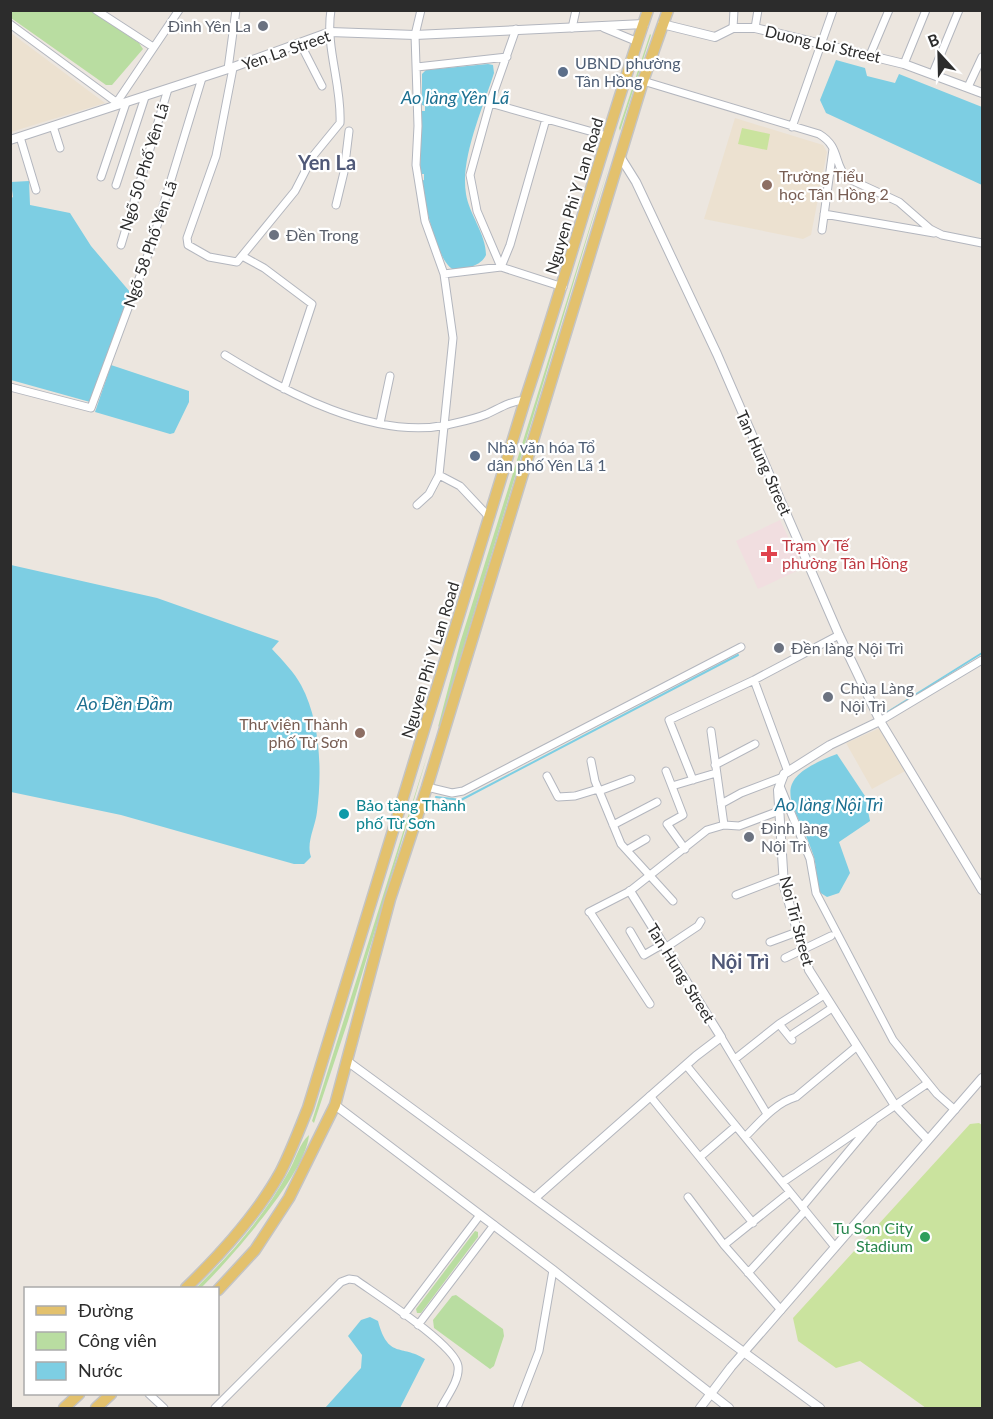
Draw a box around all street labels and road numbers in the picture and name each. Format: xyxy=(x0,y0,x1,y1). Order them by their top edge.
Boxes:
street label: Duong Loi Street xyxy=(763,21,883,66)
street label: Yen La Street xyxy=(239,25,333,74)
street label: Ngõ 50 Phố Yên Lã xyxy=(115,101,172,233)
street label: Nguyen Phi Y Lan Road xyxy=(541,115,606,276)
street label: Ngõ 58 Phố Yên Lã xyxy=(119,178,180,310)
street label: Tan Hung Street xyxy=(733,407,796,519)
street label: Nguyen Phi Y Lan Road xyxy=(397,579,462,740)
street label: Noi Tri Street xyxy=(776,874,819,968)
street label: Tan Hung Street xyxy=(643,920,720,1026)

